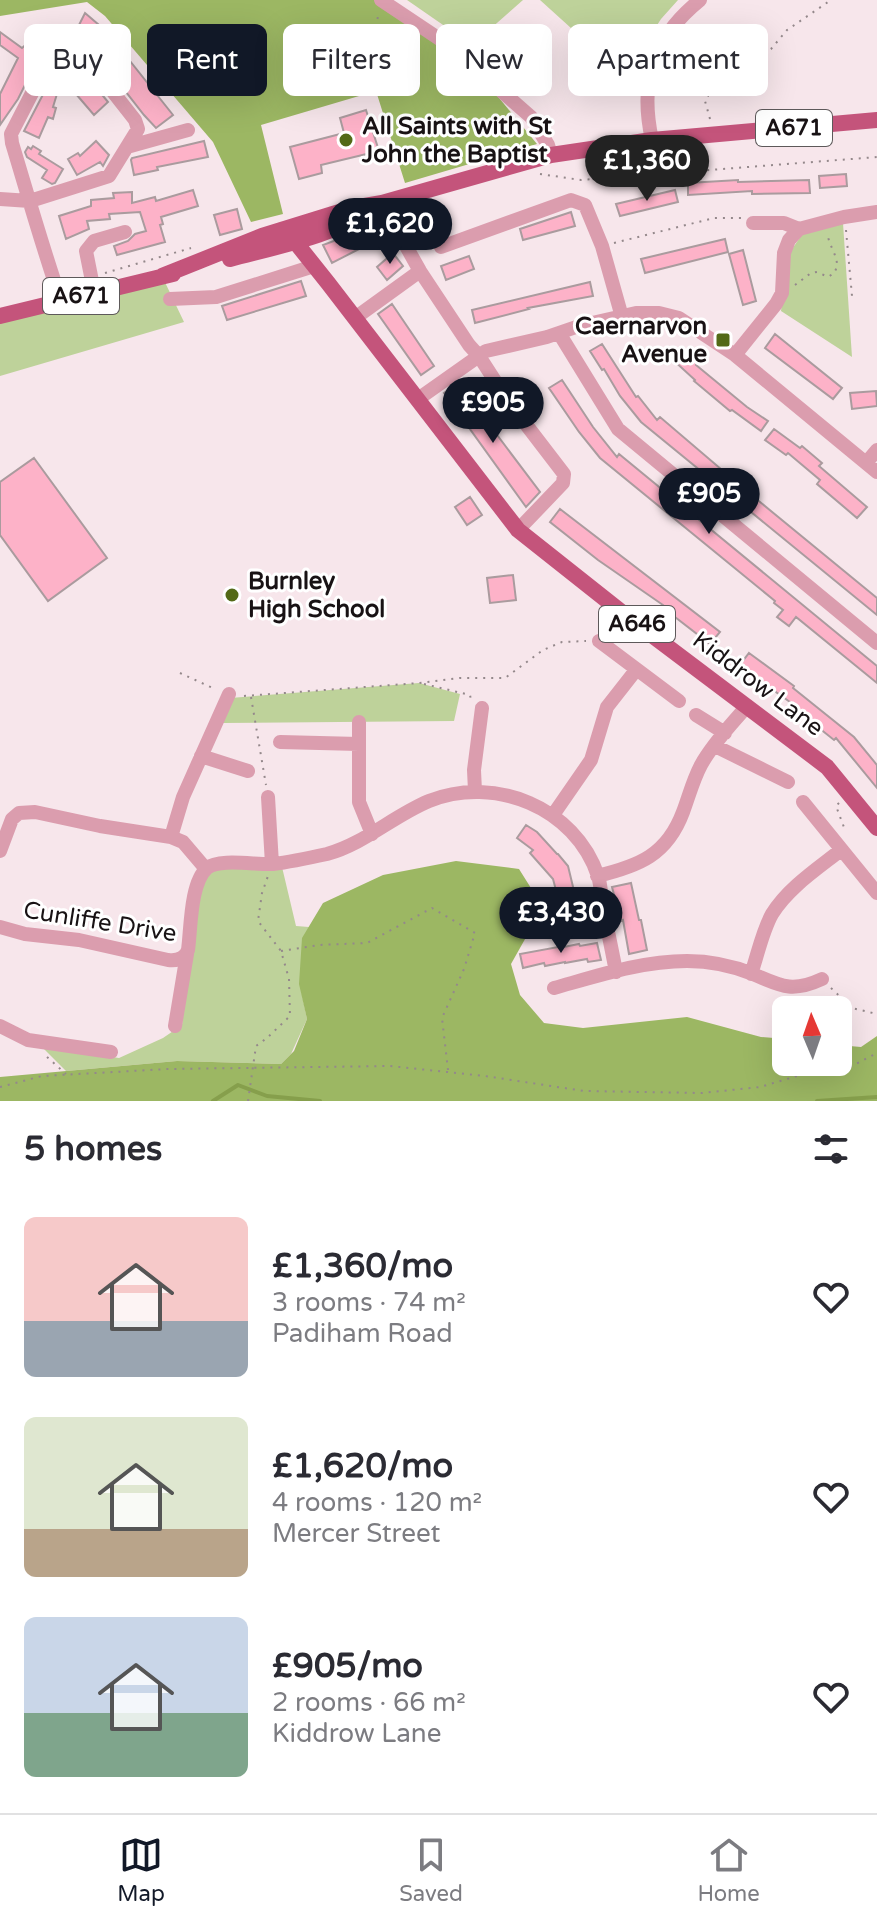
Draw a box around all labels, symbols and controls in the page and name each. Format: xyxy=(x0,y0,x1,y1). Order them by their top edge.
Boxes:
chip: Buy xyxy=(24,24,131,96)
chip: Rent xyxy=(147,24,267,96)
chip: Filters xyxy=(283,24,420,96)
chip: New xyxy=(436,24,552,96)
chip: Apartment xyxy=(568,24,768,96)
road number: A671 xyxy=(756,110,832,146)
place label: All Saints with St John the Baptist xyxy=(361,112,553,169)
marker: All Saints with St John the Baptist xyxy=(337,131,355,149)
pin: £1,360 xyxy=(582,135,712,203)
text: £1,360 xyxy=(603,145,691,176)
pin: £1,620 xyxy=(325,198,455,266)
text: £1,620 xyxy=(346,208,434,239)
road number: A671 xyxy=(43,278,119,314)
place label: Caernarvon Avenue xyxy=(575,312,707,369)
marker: Caernarvon Avenue xyxy=(714,331,732,349)
pin: £905 xyxy=(446,377,540,445)
text: £905 xyxy=(461,387,525,418)
pin: £905 xyxy=(662,468,756,536)
text: £905 xyxy=(677,478,741,509)
place label: Burnley High School xyxy=(248,567,385,624)
marker: Burnley High School xyxy=(223,586,241,604)
road number: A646 xyxy=(599,606,675,642)
street label: Kiddrow Lane xyxy=(687,625,829,743)
pin: £3,430 xyxy=(496,887,626,955)
street label: Cunliffe Drive xyxy=(21,896,179,948)
text: £3,430 xyxy=(517,897,605,928)
north arrow xyxy=(772,996,852,1076)
map controls xyxy=(772,996,852,1076)
icon: filters xyxy=(809,1127,853,1171)
text: 5 homes xyxy=(24,1129,162,1170)
text: £1,360/mo xyxy=(272,1246,453,1287)
icon: home xyxy=(88,1249,184,1345)
icon: heart xyxy=(809,1275,853,1319)
text: 3 rooms · 74 m² xyxy=(272,1287,466,1318)
text: Padiham Road xyxy=(272,1318,453,1349)
text: £1,620/mo xyxy=(272,1446,453,1487)
icon: home xyxy=(88,1449,184,1545)
icon: heart xyxy=(809,1475,853,1519)
text: 4 rooms · 120 m² xyxy=(272,1487,482,1518)
text: Mercer Street xyxy=(272,1518,441,1549)
text: £905/mo xyxy=(272,1646,423,1687)
icon: home xyxy=(88,1649,184,1745)
icon: heart xyxy=(809,1675,853,1719)
text: 2 rooms · 66 m² xyxy=(272,1687,466,1718)
text: Kiddrow Lane xyxy=(272,1718,441,1749)
tab: Map xyxy=(117,1833,165,1907)
tab: Saved xyxy=(399,1833,463,1907)
tab: Home xyxy=(697,1833,760,1907)

